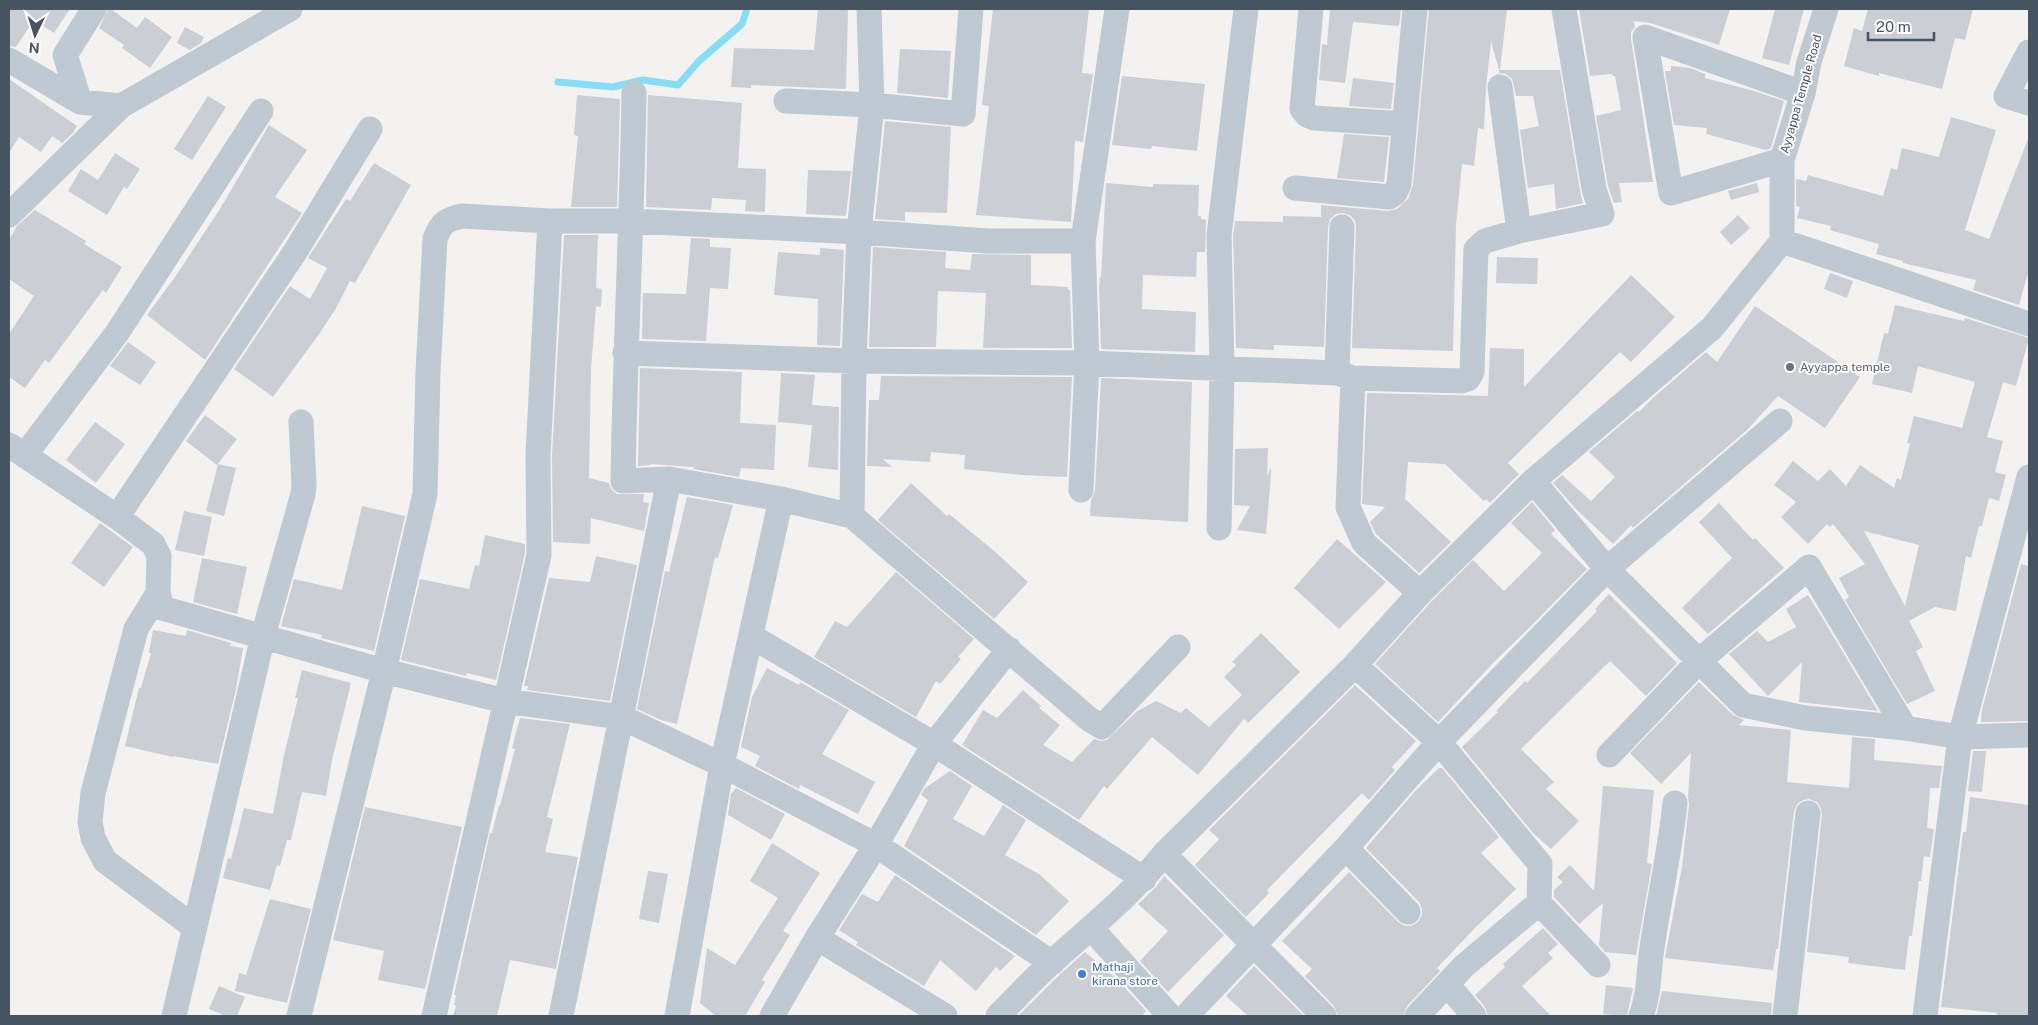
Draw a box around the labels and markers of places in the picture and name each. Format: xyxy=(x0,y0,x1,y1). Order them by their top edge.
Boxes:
place label: Ayyappa temple xyxy=(1800,360,1890,374)
marker: Ayyappa temple xyxy=(1784,361,1796,373)
place label: Mathaji kirana store xyxy=(1092,960,1158,988)
marker: Mathaji kirana store xyxy=(1076,968,1088,980)

